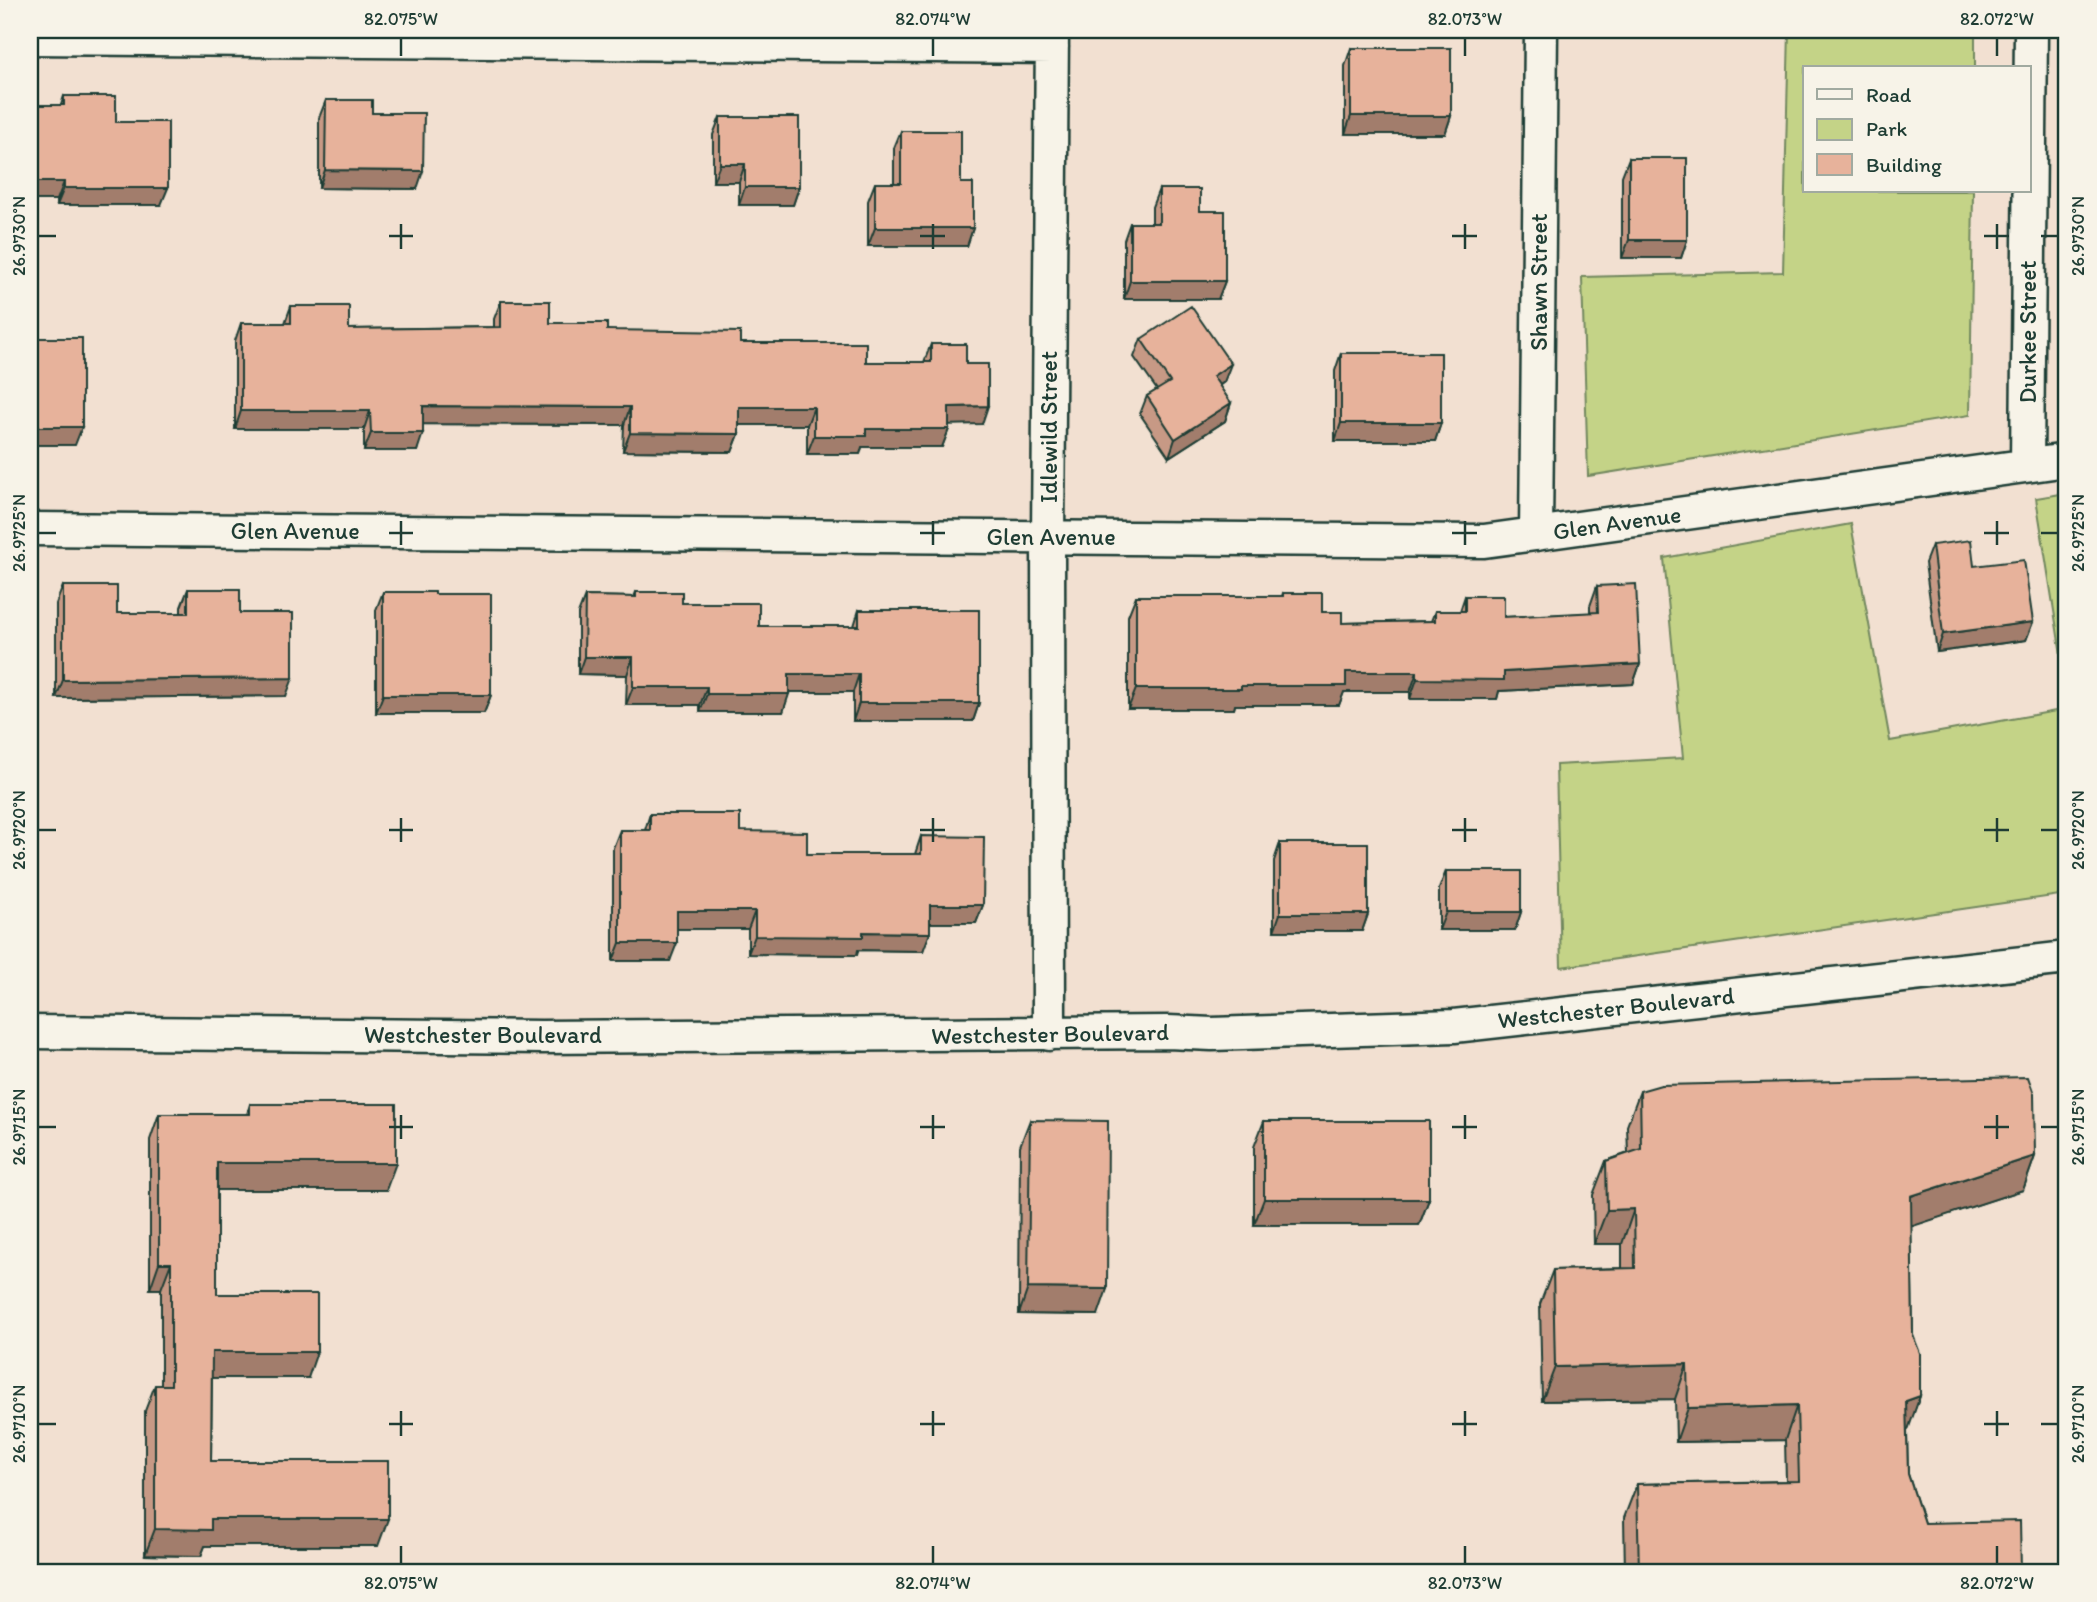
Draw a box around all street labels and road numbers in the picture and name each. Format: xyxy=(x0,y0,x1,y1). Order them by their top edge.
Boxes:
street label: Shawn Street xyxy=(1524,213,1553,351)
street label: Durkee Street xyxy=(2013,260,2042,404)
street label: Idlewild Street xyxy=(1034,351,1063,503)
street label: Glen Avenue xyxy=(1551,499,1683,546)
street label: Glen Avenue xyxy=(230,516,360,545)
street label: Glen Avenue xyxy=(986,522,1116,551)
street label: Westchester Boulevard xyxy=(1496,981,1736,1034)
street label: Westchester Boulevard xyxy=(931,1017,1169,1050)
street label: Westchester Boulevard xyxy=(364,1020,602,1049)

